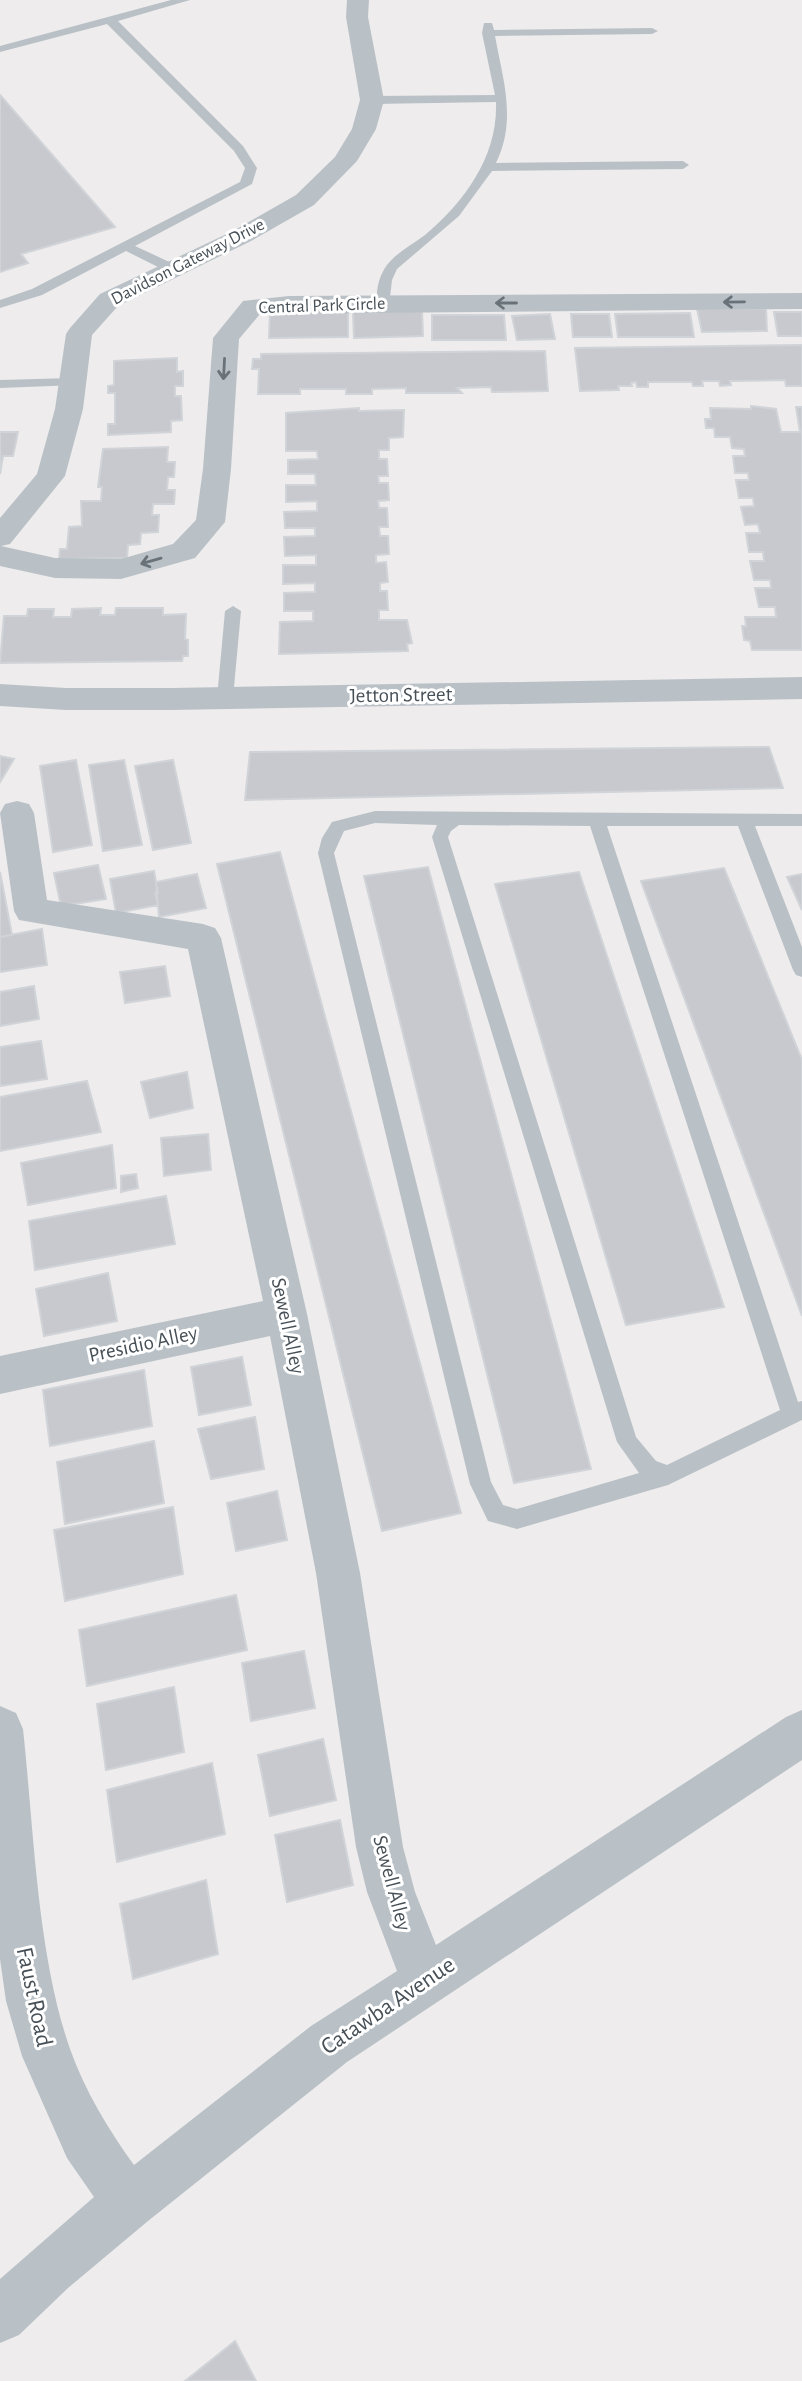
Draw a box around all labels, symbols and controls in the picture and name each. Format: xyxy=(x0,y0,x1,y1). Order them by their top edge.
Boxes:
street label: Davidson Gateway Drive xyxy=(108,216,268,308)
street label: Central Park Circle xyxy=(258,295,386,317)
one-way arrow xyxy=(723,295,746,309)
one-way arrow xyxy=(495,296,518,310)
one-way arrow xyxy=(217,357,230,379)
one-way arrow xyxy=(140,555,162,568)
street label: Jetton Street xyxy=(349,684,453,706)
street label: Sewell Alley xyxy=(268,1276,308,1376)
street label: Presidio Alley xyxy=(87,1322,199,1366)
street label: Sewell Alley xyxy=(369,1833,415,1933)
street label: Faust Road xyxy=(12,1945,56,2049)
street label: Catawba Avenue xyxy=(317,1953,459,2059)

